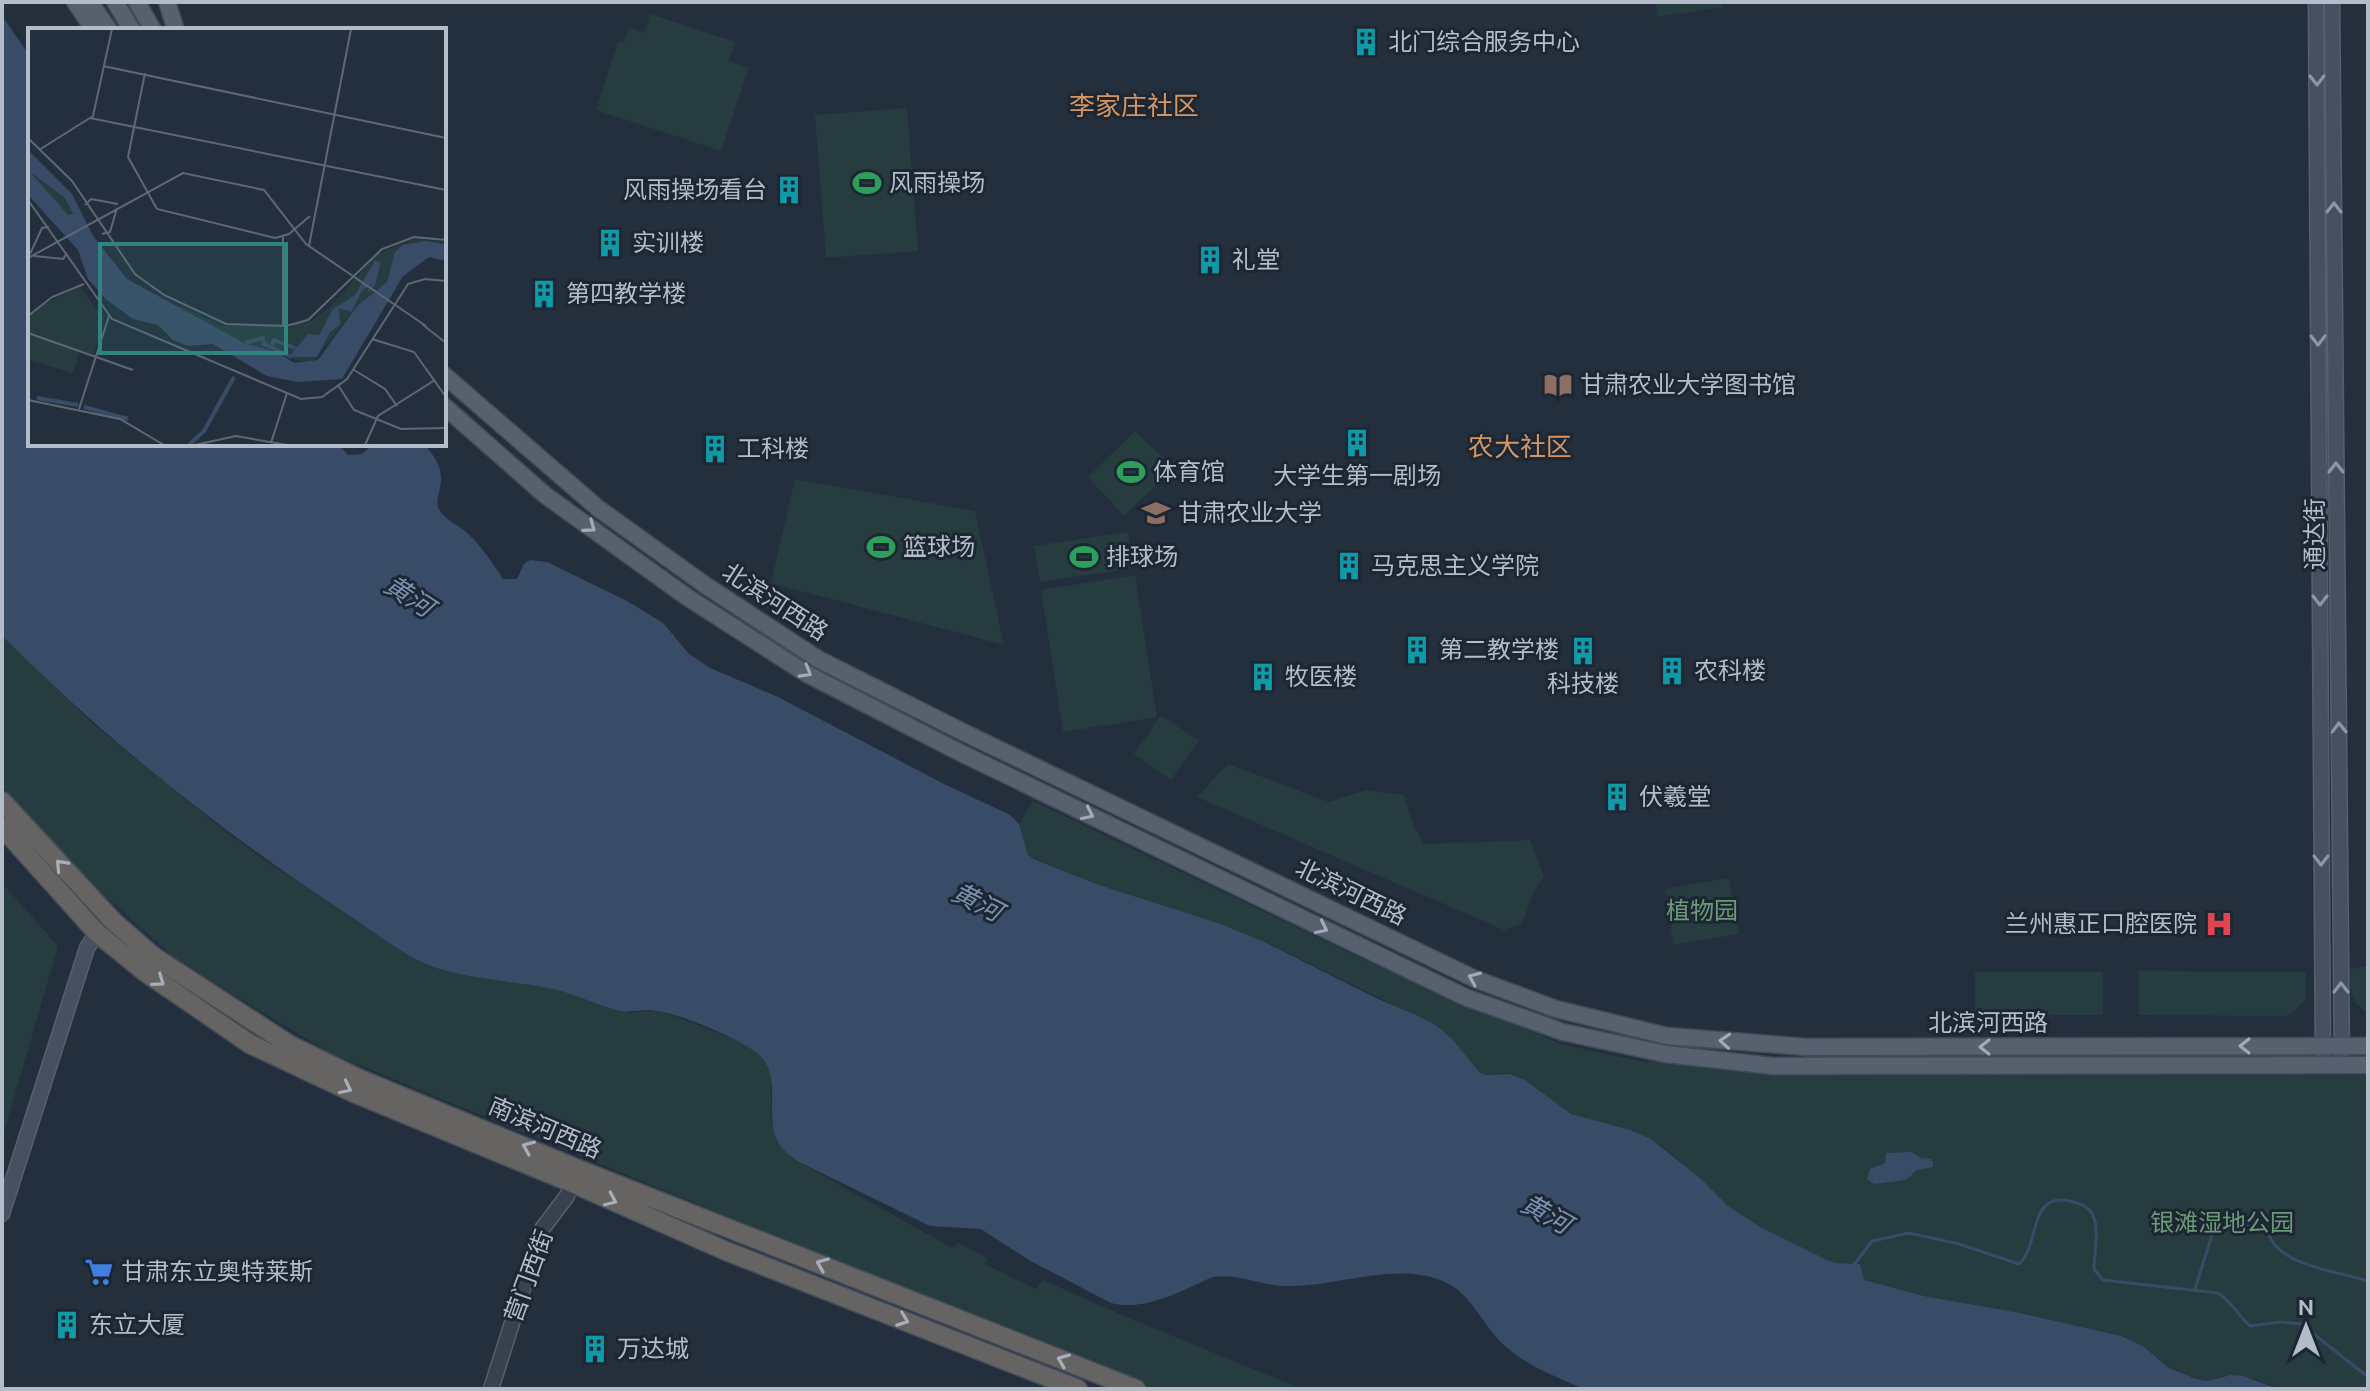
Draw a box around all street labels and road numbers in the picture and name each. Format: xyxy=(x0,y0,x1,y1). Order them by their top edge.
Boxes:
street label: 通达街 xyxy=(2301,498,2328,570)
street label: 北滨河西路 xyxy=(718,558,833,646)
street label: 北滨河西路 xyxy=(1291,853,1411,930)
street label: 北滨河西路 xyxy=(1928,1009,2048,1036)
street label: 南滨河西路 xyxy=(485,1092,606,1163)
street label: 营门西街 xyxy=(499,1226,558,1326)

